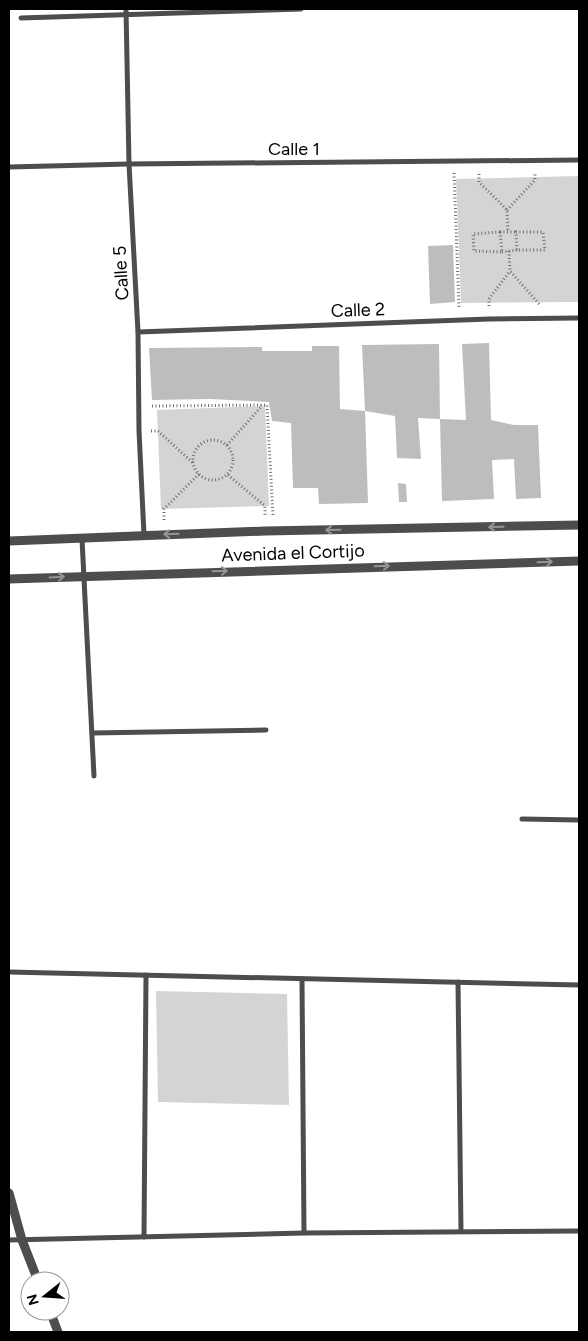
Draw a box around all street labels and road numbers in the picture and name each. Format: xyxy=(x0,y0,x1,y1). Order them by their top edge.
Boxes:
street label: Calle 1 xyxy=(268,138,320,160)
street label: Calle 5 xyxy=(109,245,133,301)
street label: Calle 2 xyxy=(330,298,386,322)
street label: Avenida el Cortijo xyxy=(221,540,365,566)

